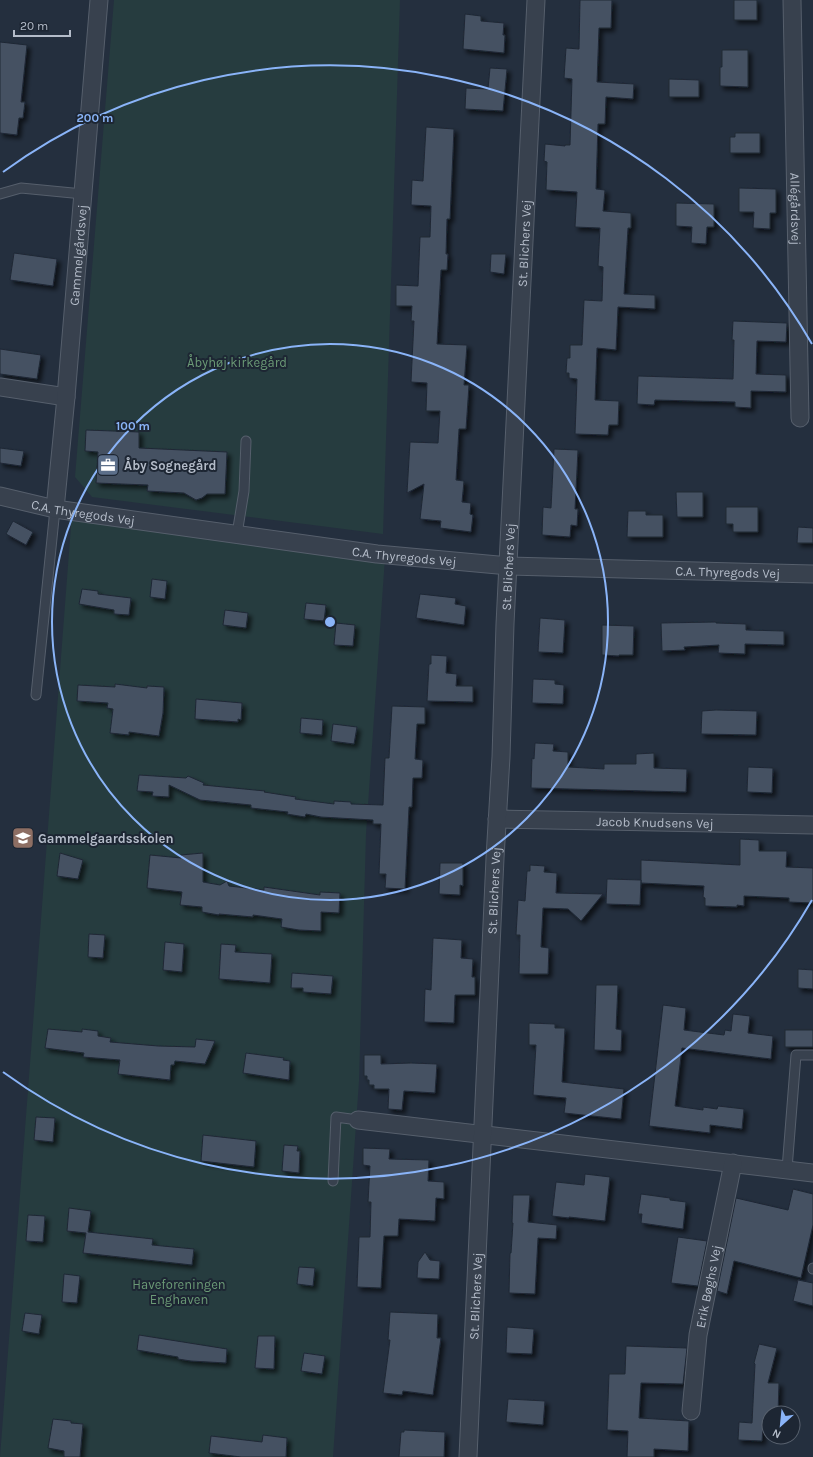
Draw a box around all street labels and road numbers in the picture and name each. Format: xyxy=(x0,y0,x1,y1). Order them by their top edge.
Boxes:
street label: Allégårdsvej xyxy=(788,173,804,245)
street label: St. Blichers Vej xyxy=(514,199,534,287)
street label: Gammelgårdsvej xyxy=(66,204,89,306)
street label: C.A. Thyregods Vej xyxy=(30,496,136,528)
street label: St. Blichers Vej xyxy=(498,523,517,611)
street label: C.A. Thyregods Vej xyxy=(351,543,457,569)
street label: C.A. Thyregods Vej xyxy=(675,563,780,581)
street label: Jacob Knudsens Vej xyxy=(596,813,714,831)
street label: St. Blichers Vej xyxy=(484,847,503,935)
street label: Erik Bøghs Vej xyxy=(692,1244,724,1329)
street label: St. Blichers Vej xyxy=(466,1252,485,1340)

